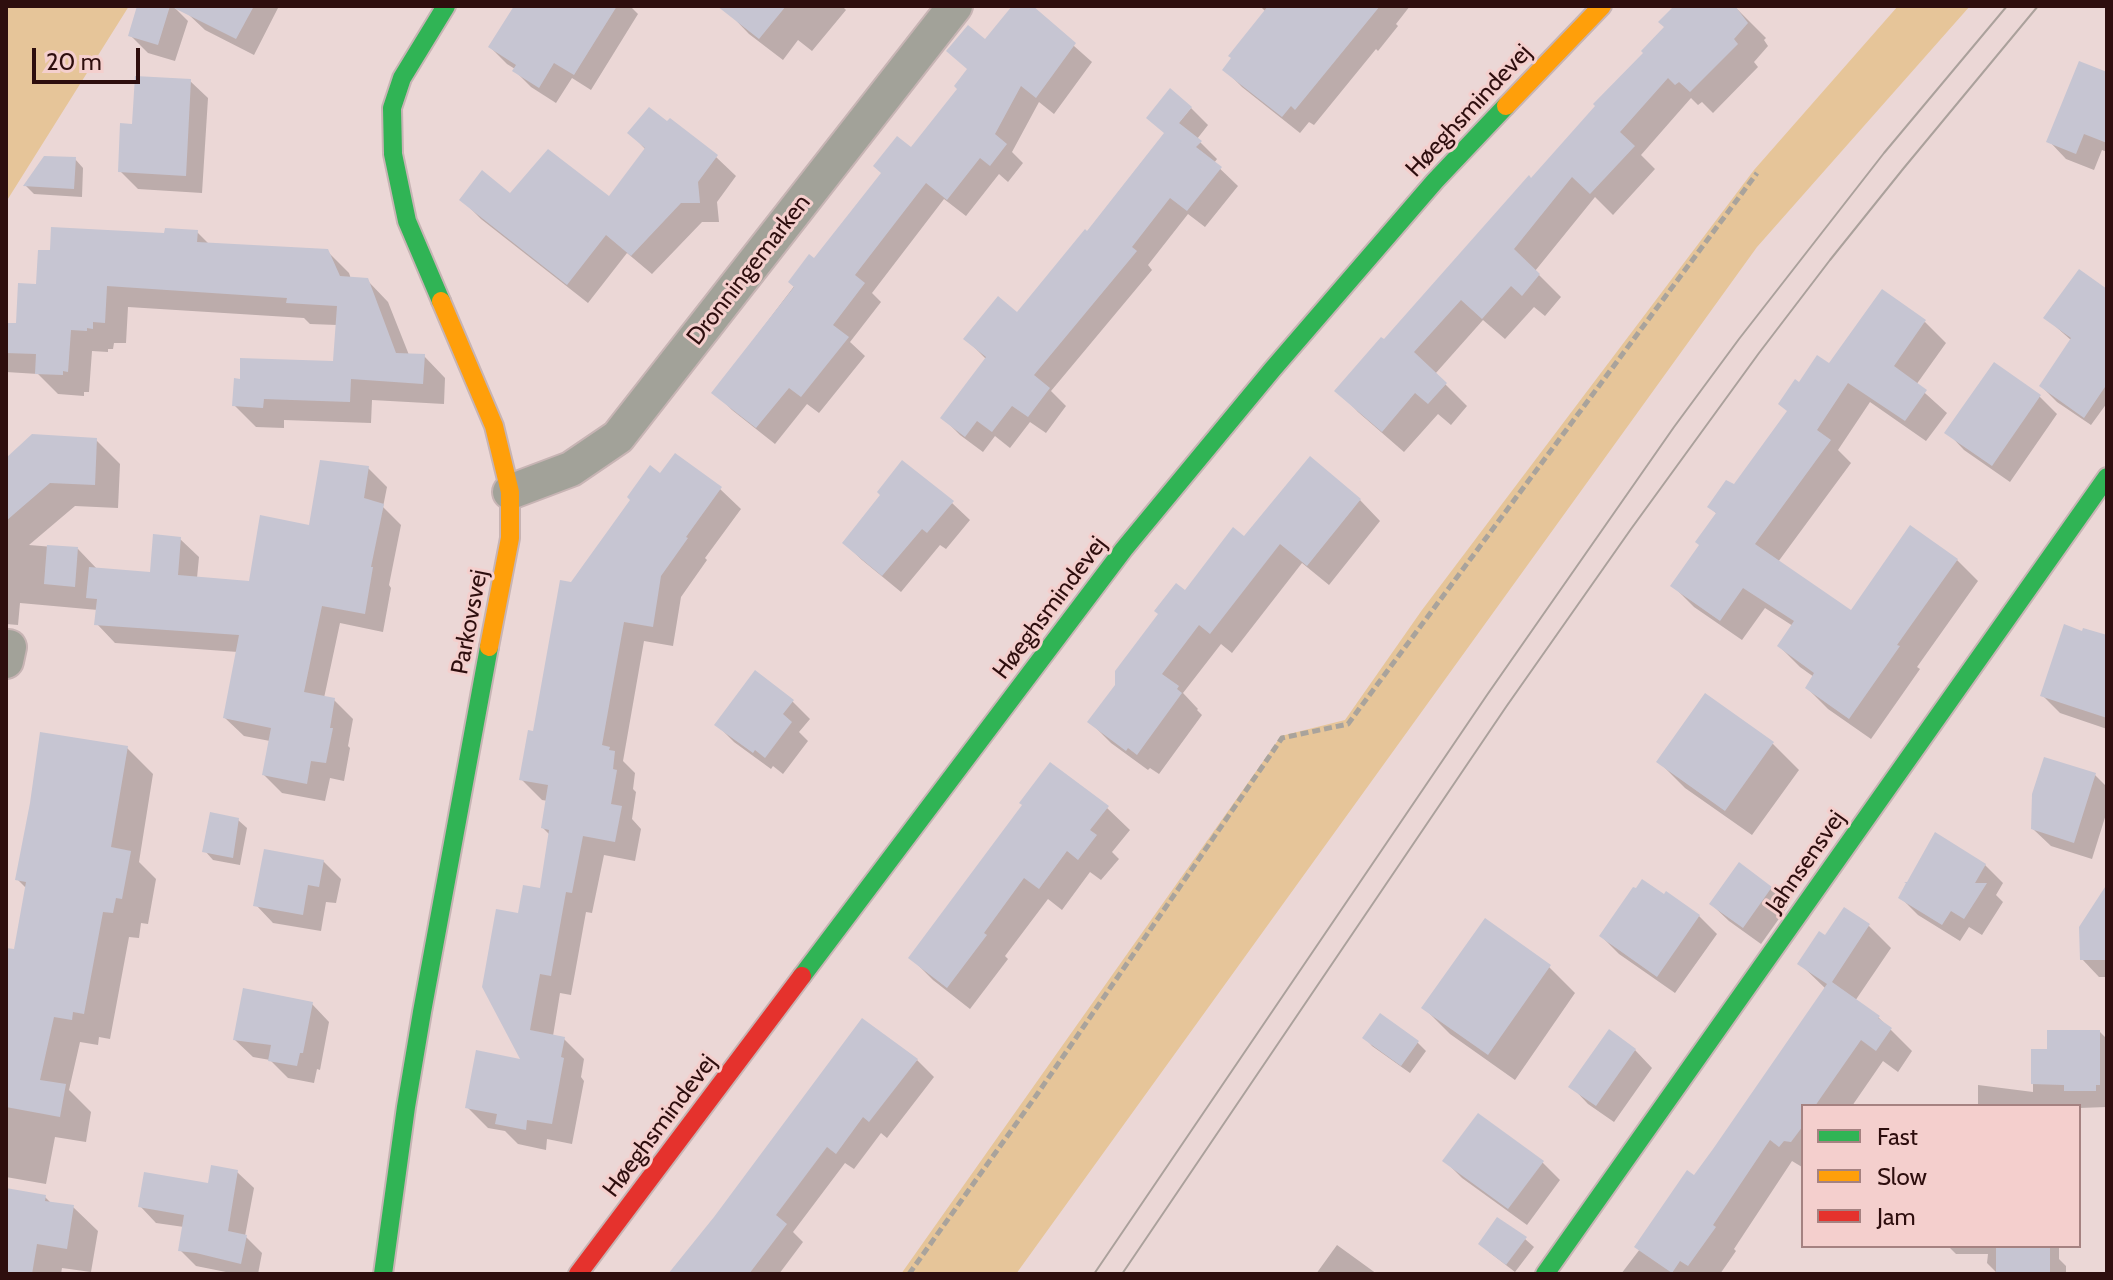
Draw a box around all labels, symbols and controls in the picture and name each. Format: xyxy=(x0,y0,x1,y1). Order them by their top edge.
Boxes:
scale bar xyxy=(36,32,144,82)
street label: Høeghsmindevej xyxy=(1400,39,1538,183)
text: 20 m xyxy=(46,47,102,76)
street label: Dronningemarken xyxy=(681,189,817,351)
street label: Høeghsmindevej xyxy=(987,531,1113,685)
street label: Parkovsvej xyxy=(446,567,494,677)
street label: Jahnsensvej xyxy=(1760,805,1852,919)
street label: Høeghsmindevej xyxy=(597,1049,723,1203)
legend xyxy=(1801,1104,2081,1248)
text: Fast xyxy=(1877,1122,1918,1151)
text: Slow xyxy=(1877,1162,1927,1191)
text: Jam xyxy=(1877,1202,1915,1231)

